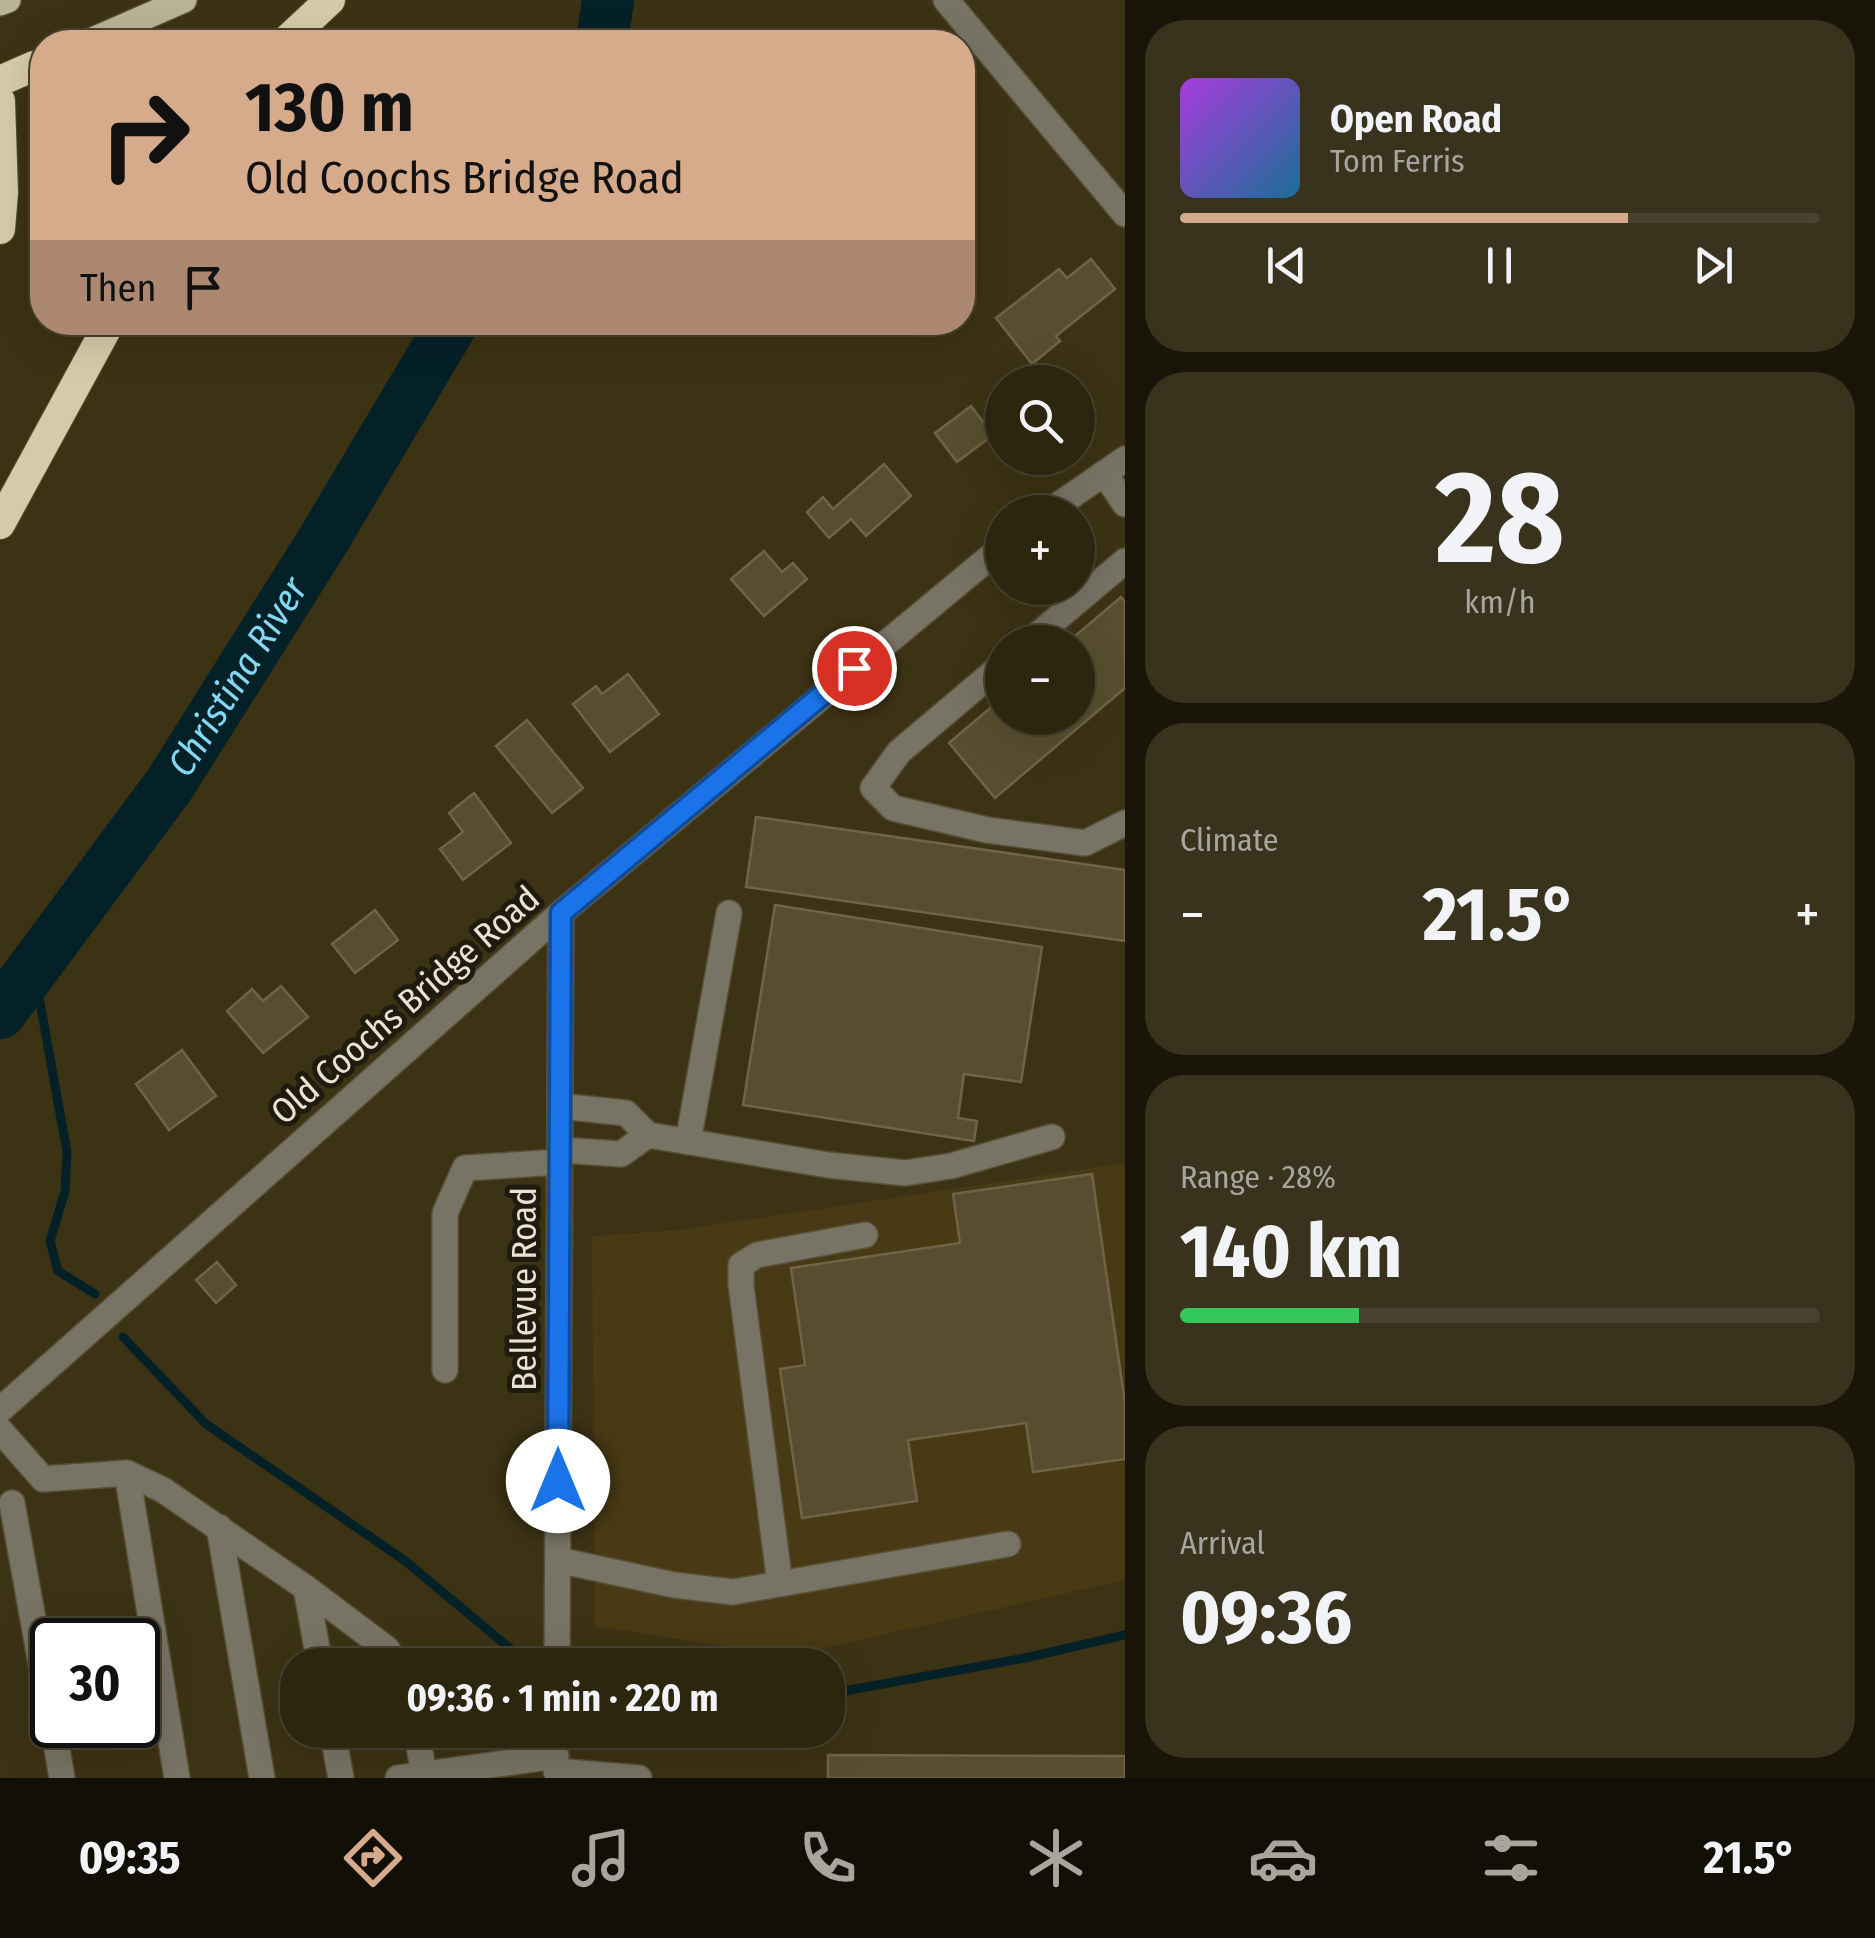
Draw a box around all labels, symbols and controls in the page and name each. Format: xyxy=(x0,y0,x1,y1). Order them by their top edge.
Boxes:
text: 130 m xyxy=(245,66,414,150)
icon: right xyxy=(80,70,210,200)
text: Open Road xyxy=(1330,96,1502,142)
text: Tom Ferris xyxy=(1330,142,1465,180)
text: Old Coochs Bridge Road xyxy=(245,151,684,205)
icon: previous xyxy=(1259,238,1314,293)
icon: pause xyxy=(1472,238,1527,293)
icon: next xyxy=(1686,238,1741,293)
icon: arrive xyxy=(176,260,231,315)
text: Then xyxy=(80,265,156,311)
map controls xyxy=(985,365,1095,735)
button: search xyxy=(985,365,1095,475)
text: 28 xyxy=(1436,440,1564,596)
button: + xyxy=(985,495,1095,605)
water label: Christina River xyxy=(158,567,318,785)
text: km/h xyxy=(1464,583,1536,621)
button: − xyxy=(985,625,1095,735)
pin xyxy=(812,626,897,711)
icon: arrive xyxy=(827,641,882,696)
text: Climate xyxy=(1180,821,1279,859)
text: 21.5° xyxy=(1423,870,1577,960)
street label: Old Coochs Bridge Road xyxy=(262,877,548,1133)
text: − xyxy=(1180,882,1205,948)
text: + xyxy=(1795,882,1820,948)
text: Range · 28% xyxy=(1180,1158,1336,1196)
street label: Bellevue Road xyxy=(503,1187,545,1391)
text: 140 km xyxy=(1180,1207,1402,1297)
position arrow xyxy=(506,1429,610,1533)
text: Arrival xyxy=(1180,1524,1265,1562)
text: 09:36 xyxy=(1180,1573,1352,1663)
speed limit sign: 30 xyxy=(30,1618,160,1748)
text: 09:36 · 1 min · 220 m xyxy=(407,1675,718,1721)
icon: directions xyxy=(338,1823,408,1893)
icon: music xyxy=(566,1823,636,1893)
icon: phone xyxy=(793,1823,863,1893)
icon: climate xyxy=(1021,1823,1091,1893)
icon: car xyxy=(1248,1823,1318,1893)
icon: filters xyxy=(1476,1823,1546,1893)
text: 09:35 xyxy=(79,1831,181,1885)
text: 21.5° xyxy=(1704,1831,1796,1885)

